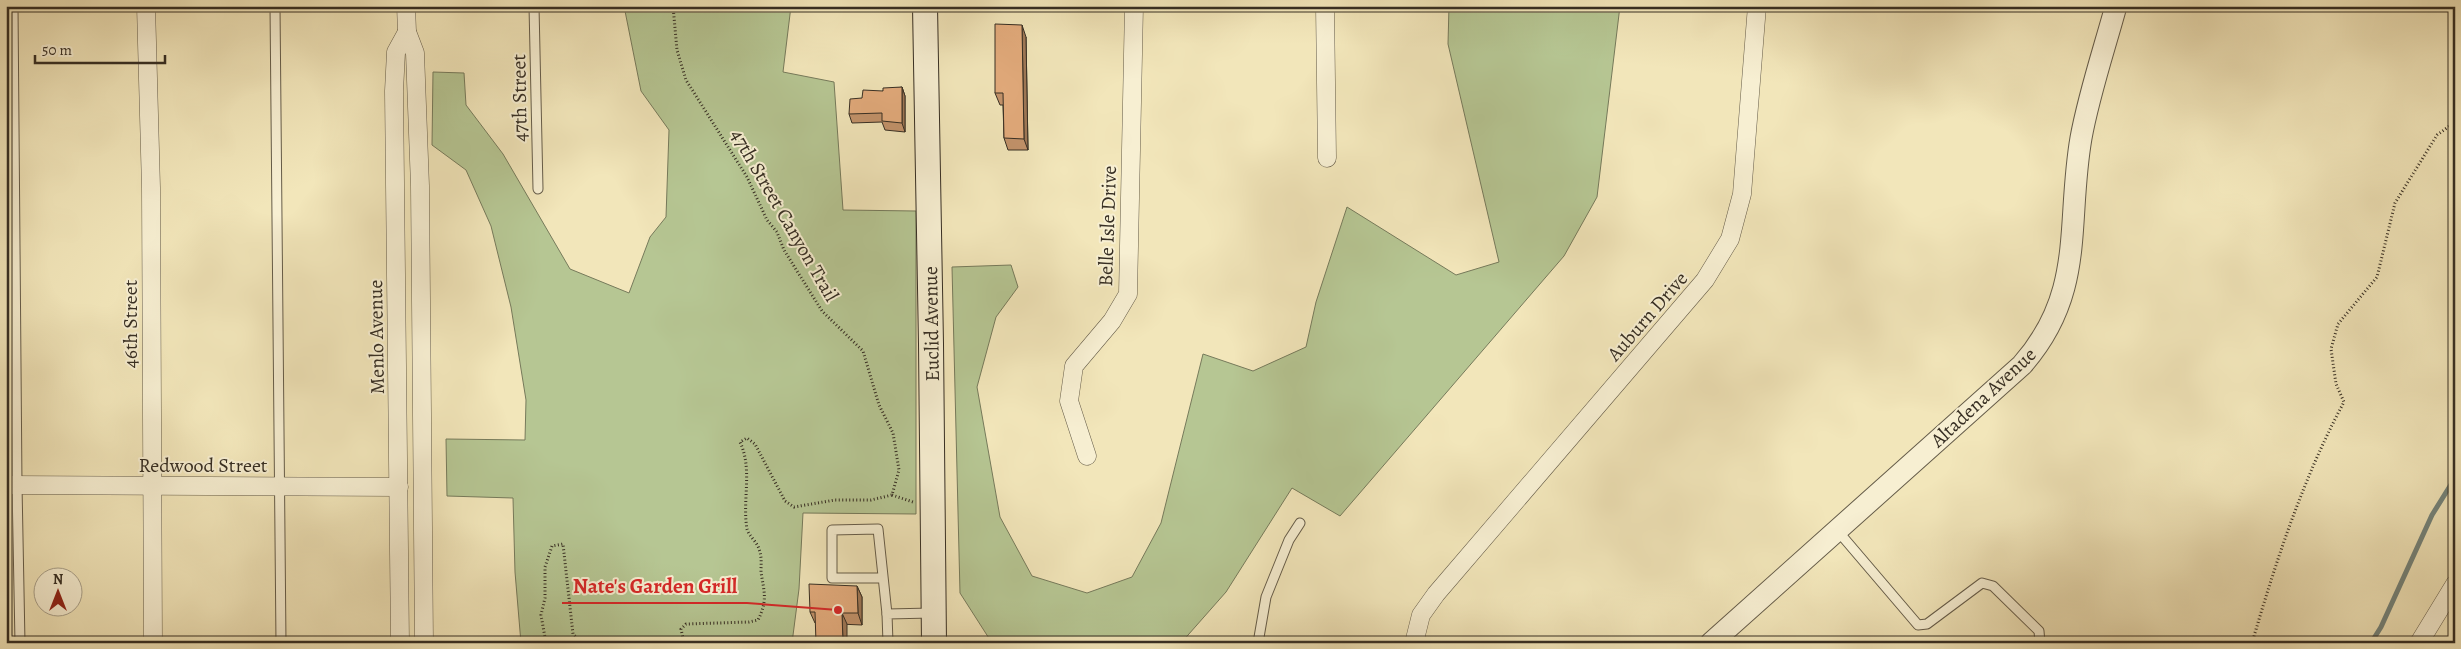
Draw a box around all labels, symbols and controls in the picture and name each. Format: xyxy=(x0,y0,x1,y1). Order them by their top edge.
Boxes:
scale bar xyxy=(35,32,165,64)
text: 50 m xyxy=(42,40,72,60)
street label: 47th Street xyxy=(505,53,534,142)
street label: 47th Street Canyon Trail xyxy=(724,124,845,307)
street label: Belle Isle Drive xyxy=(1092,165,1123,287)
street label: Euclid Avenue xyxy=(917,266,946,382)
street label: Auburn Drive xyxy=(1600,266,1694,368)
street label: 46th Street xyxy=(117,279,144,368)
street label: Menlo Avenue xyxy=(362,279,391,395)
street label: Altadena Avenue xyxy=(1924,341,2042,454)
street label: Redwood Street xyxy=(139,452,268,479)
north arrow xyxy=(32,566,82,616)
callout: Nate's Garden Grill xyxy=(562,567,747,603)
text: N xyxy=(53,570,63,589)
text: Nate's Garden Grill xyxy=(573,572,738,600)

